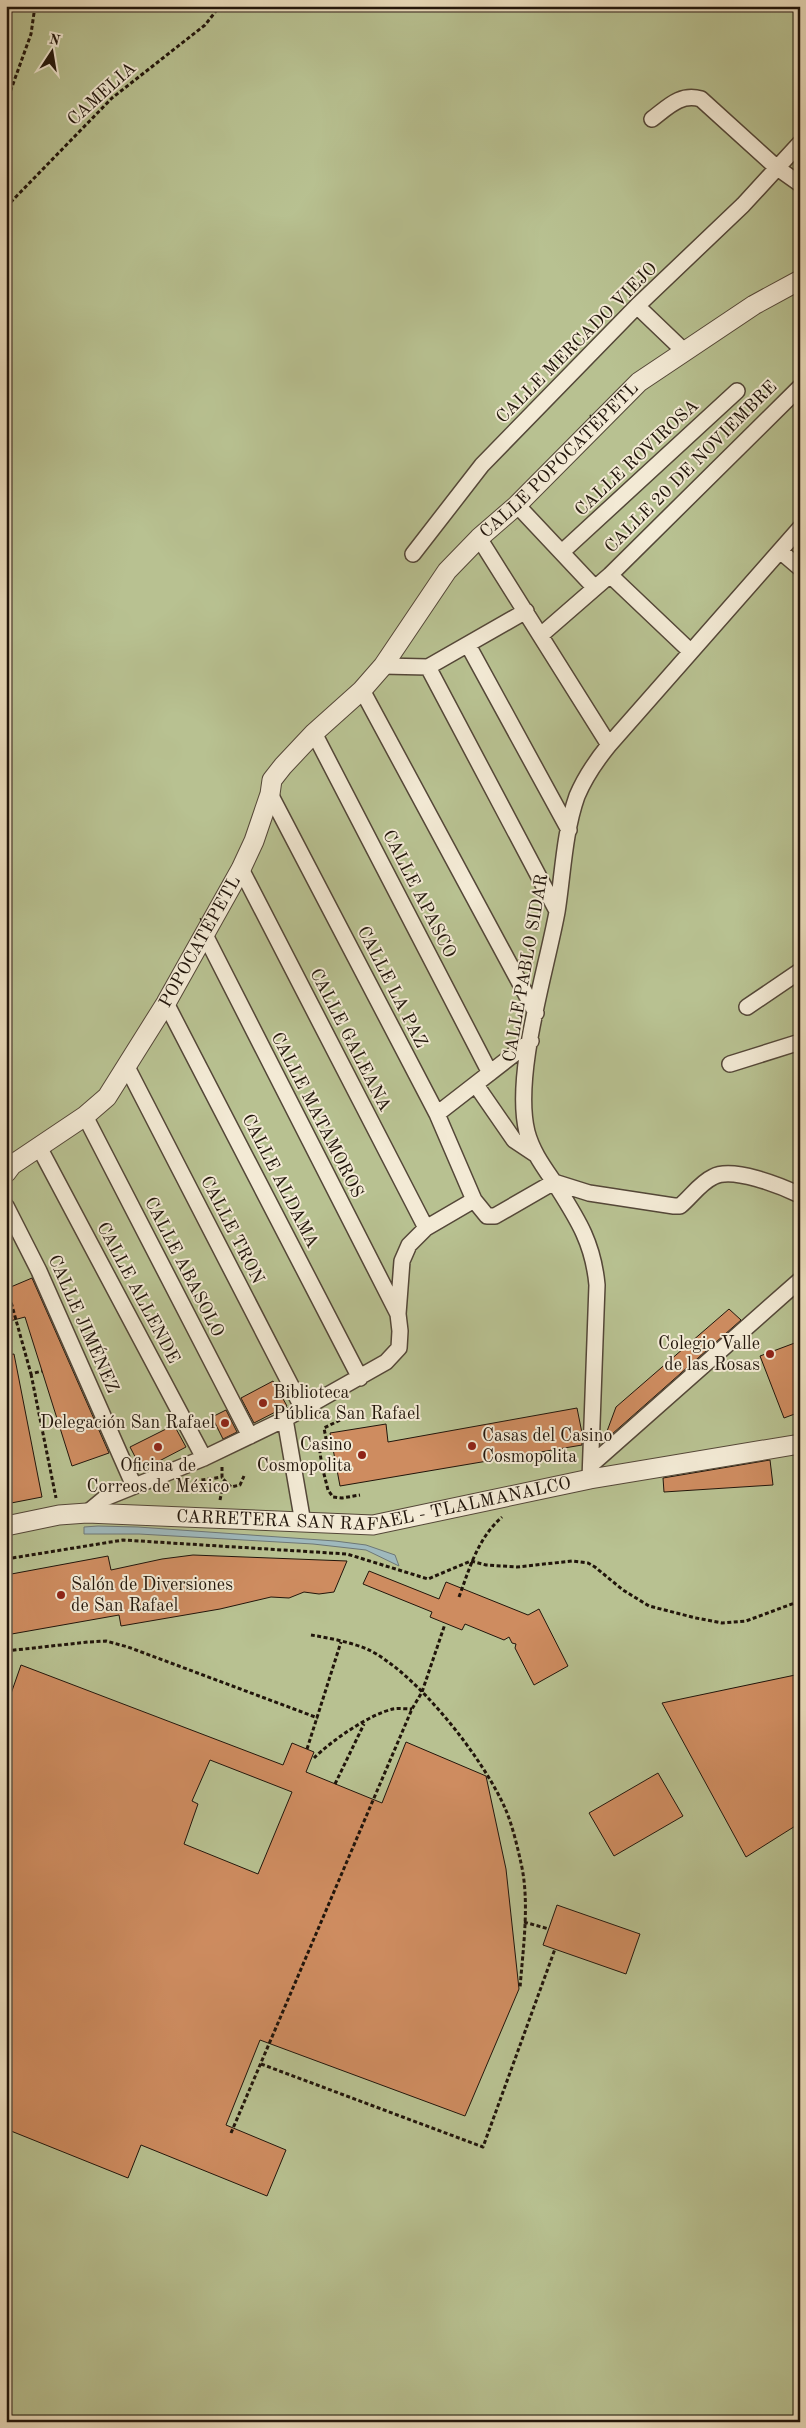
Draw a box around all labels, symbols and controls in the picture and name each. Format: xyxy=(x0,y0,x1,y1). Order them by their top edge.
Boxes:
north arrow xyxy=(28,28,78,78)
text: N xyxy=(48,32,61,48)
street label: CAMELIA xyxy=(64,59,140,129)
street label: CALLE MERCADO VIEJO xyxy=(493,259,661,427)
street label: CALLE 20 DE NOVIEMBRE xyxy=(602,378,780,556)
street label: CALLE POPOCATÉPETL xyxy=(477,379,642,542)
street label: CALLE ROVIROSA xyxy=(572,396,702,520)
street label: CALLE APASCO xyxy=(379,827,459,961)
street label: CALLE PABLO SIDAR xyxy=(501,872,551,1064)
street label: POPOCATÉPETL xyxy=(156,873,244,1011)
street label: CALLE LA PAZ xyxy=(354,923,430,1051)
street label: CALLE GALEANA xyxy=(306,966,394,1115)
street label: CALLE MATAMOROS xyxy=(267,1029,367,1201)
street label: CALLE ALDAMA xyxy=(238,1111,322,1251)
street label: CALLE TRON xyxy=(197,1173,267,1287)
street label: CALLE ABASOLO xyxy=(141,1194,227,1340)
street label: CALLE ALLENDE xyxy=(93,1219,183,1367)
street label: CALLE JIMÉNEZ xyxy=(45,1251,125,1396)
place label: Colegio Valle de las Rosas xyxy=(658,1335,760,1374)
marker: Colegio Valle de las Rosas xyxy=(764,1348,776,1360)
place label: Biblioteca Pública San Rafael xyxy=(273,1384,420,1423)
marker: Biblioteca Pública San Rafael xyxy=(257,1397,269,1409)
place label: Delegación San Rafael xyxy=(40,1414,215,1432)
marker: Delegación San Rafael xyxy=(219,1417,231,1429)
place label: Casas del Casino Cosmopolita xyxy=(482,1427,612,1466)
place label: Casino Cosmopolita xyxy=(257,1436,352,1475)
marker: Casas del Casino Cosmopolita xyxy=(466,1440,478,1452)
marker: Oficina de Correos de México xyxy=(152,1441,164,1453)
marker: Casino Cosmopolita xyxy=(356,1449,368,1461)
place label: Oficina de Correos de México xyxy=(87,1457,230,1496)
street label: CARRETERA SAN RAFAEL - TLALMANALCO xyxy=(176,1474,573,1534)
place label: Salón de Diversiones de San Rafael xyxy=(71,1576,233,1615)
marker: Salón de Diversiones de San Rafael xyxy=(55,1589,67,1601)

